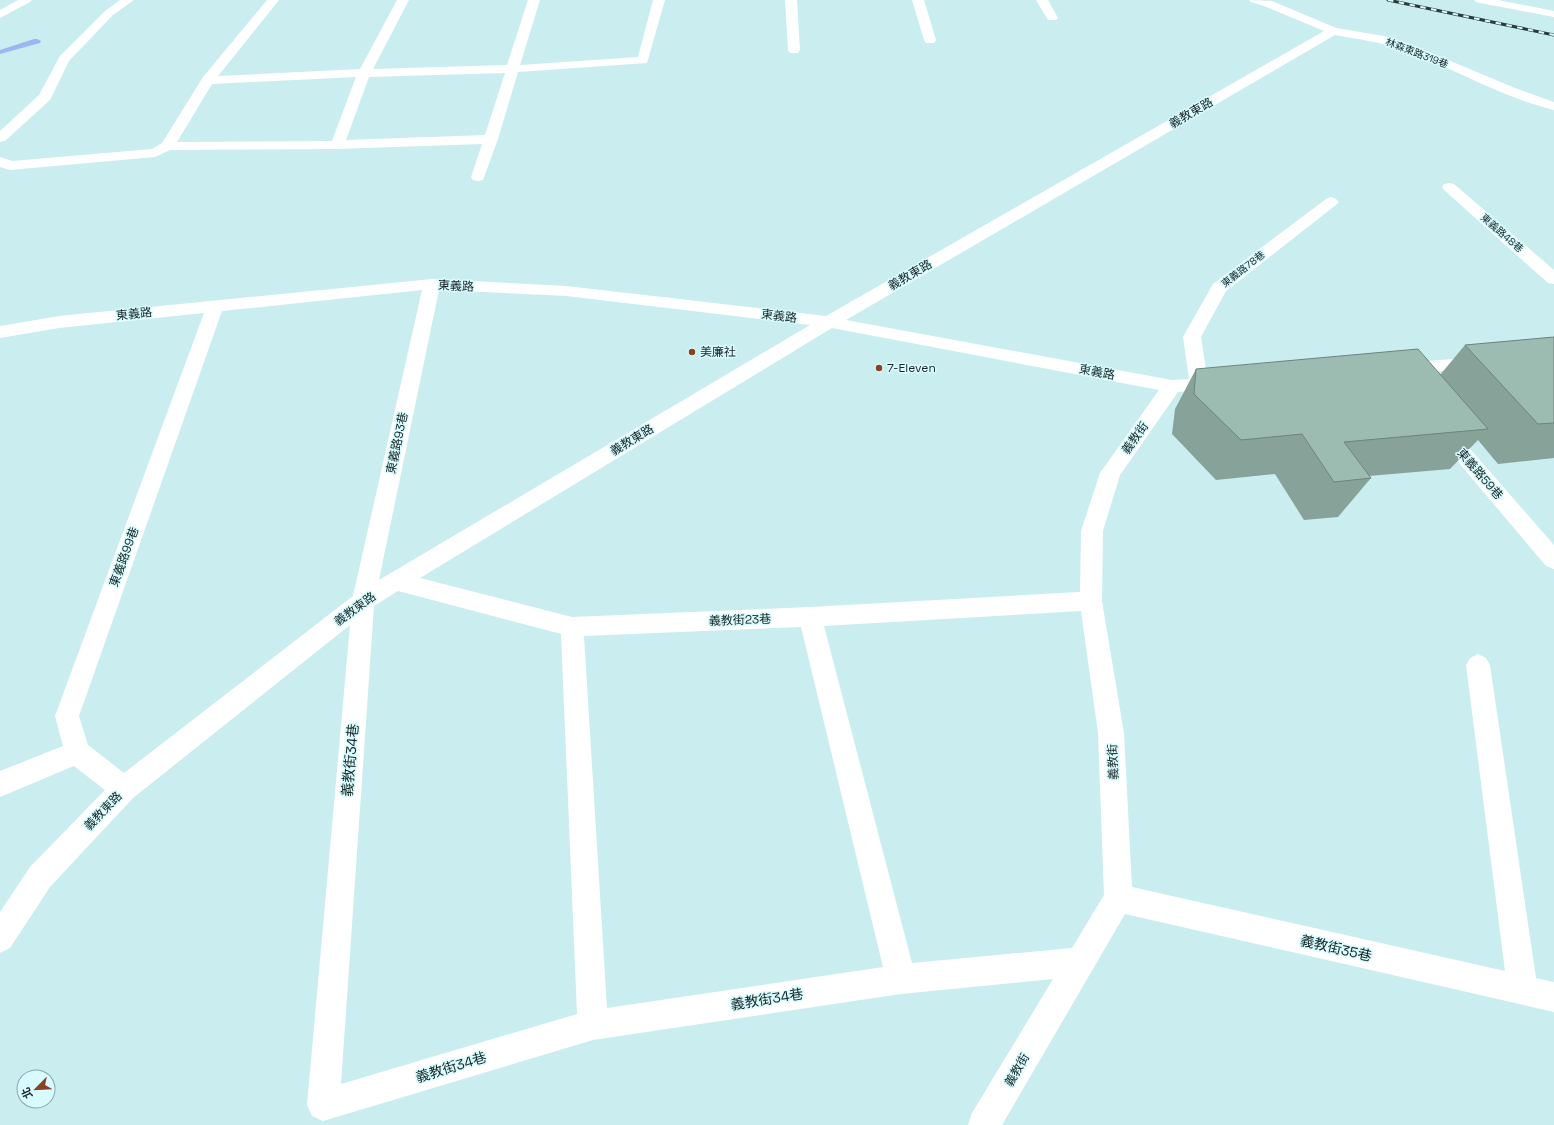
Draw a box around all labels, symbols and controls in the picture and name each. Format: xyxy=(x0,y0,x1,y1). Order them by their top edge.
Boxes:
street label: 林森東路319巷 xyxy=(1384,35,1450,71)
street label: 義教東路 xyxy=(1166,94,1216,132)
street label: 東義路48巷 xyxy=(1478,211,1526,255)
street label: 東義路78巷 xyxy=(1219,248,1267,290)
street label: 義教東路 xyxy=(885,256,935,294)
street label: 東義路 xyxy=(438,277,474,295)
street label: 東義路 xyxy=(115,304,153,324)
street label: 東義路 xyxy=(760,306,798,326)
place label: 美廉社 xyxy=(700,344,736,360)
marker: 美廉社 xyxy=(687,347,697,357)
place label: 7-Eleven xyxy=(887,360,936,376)
street label: 東義路 xyxy=(1078,361,1116,383)
marker: 7-Eleven xyxy=(874,363,884,373)
street label: 東義路93巷 xyxy=(383,411,411,475)
street label: 義教街 xyxy=(1118,419,1152,457)
street label: 義教東路 xyxy=(607,421,657,459)
street label: 東義路59巷 xyxy=(1453,445,1507,503)
street label: 東義路99巷 xyxy=(106,525,142,589)
street label: 義教東路 xyxy=(331,588,379,630)
street label: 義教街23巷 xyxy=(709,611,771,629)
street label: 義教街34巷 xyxy=(338,723,362,797)
street label: 義教街 xyxy=(1104,744,1122,780)
street label: 義教東路 xyxy=(81,788,125,834)
street label: 義教街35巷 xyxy=(1298,931,1374,965)
street label: 義教街34巷 xyxy=(729,984,805,1014)
street label: 義教街34巷 xyxy=(413,1048,489,1086)
street label: 義教街 xyxy=(1001,1050,1033,1090)
north arrow xyxy=(16,1069,56,1109)
text: 北 xyxy=(18,1085,35,1101)

